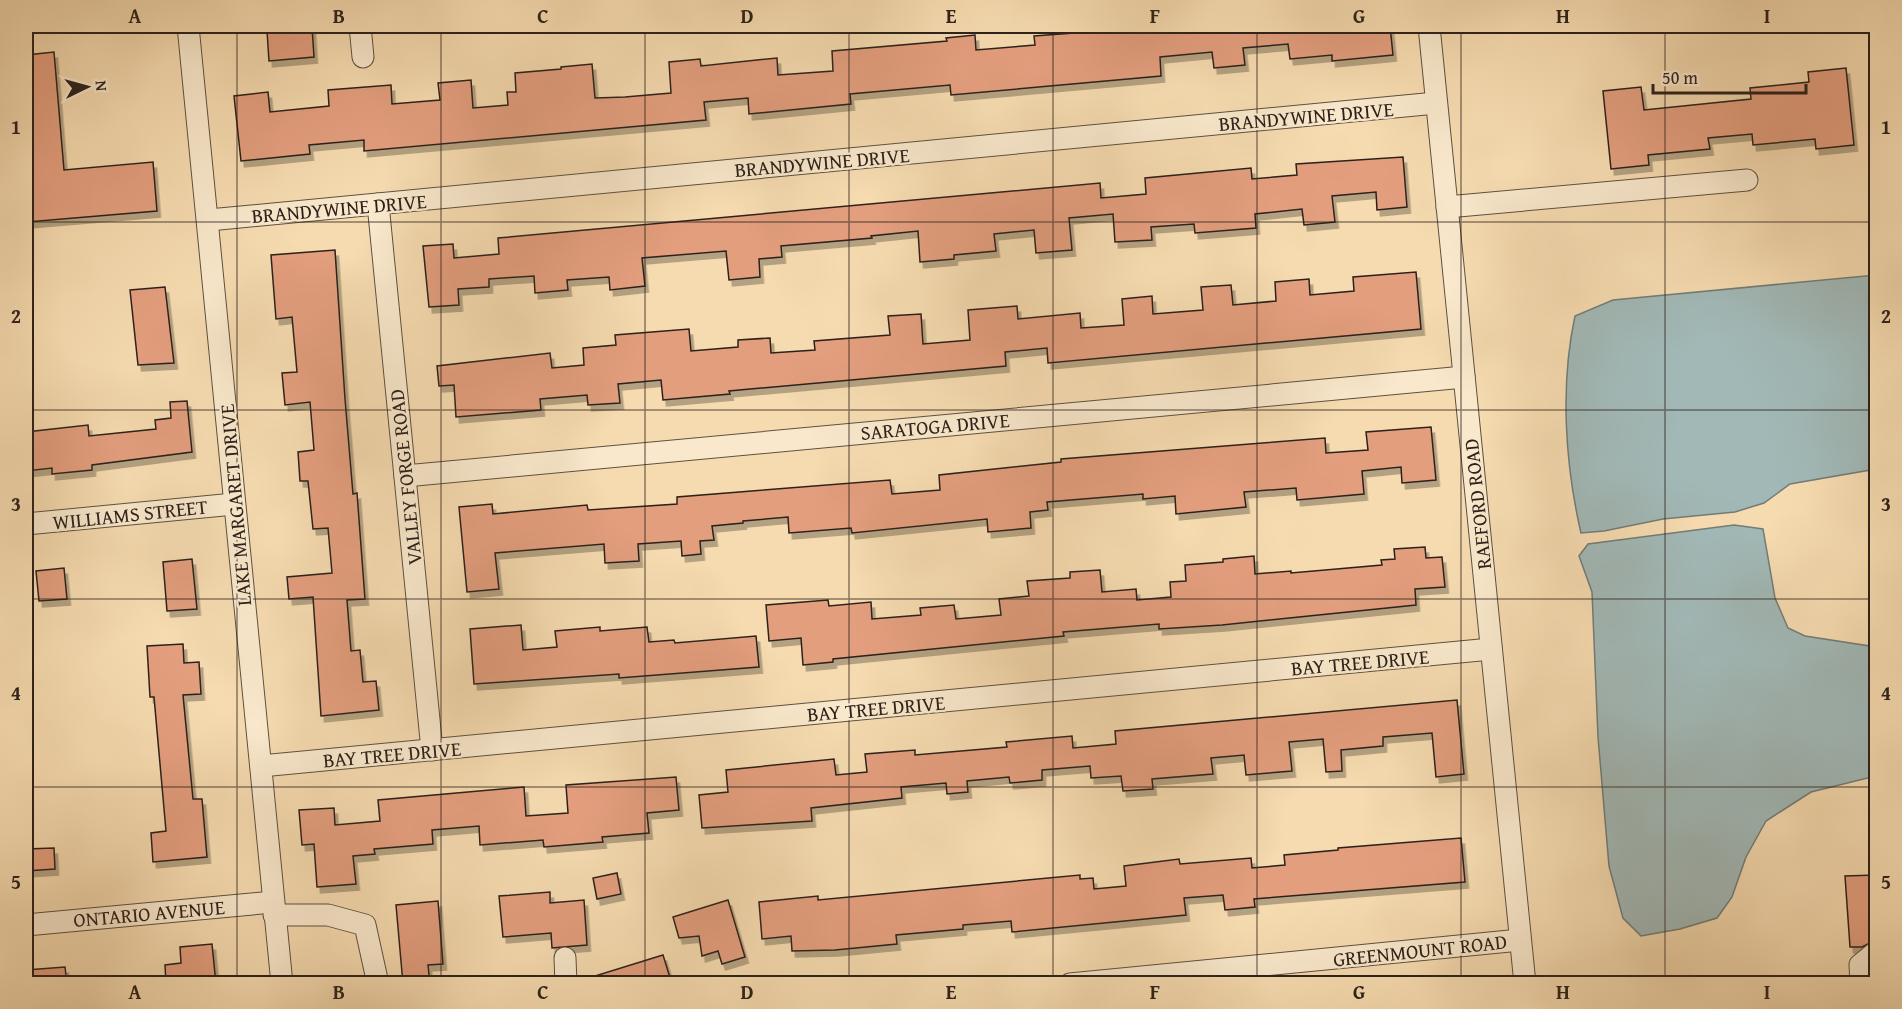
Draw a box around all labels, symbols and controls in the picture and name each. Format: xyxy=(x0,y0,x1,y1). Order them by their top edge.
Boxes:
text: A xyxy=(129,1,142,30)
text: B xyxy=(333,1,345,30)
text: C xyxy=(537,1,549,30)
text: D xyxy=(740,1,754,30)
text: E xyxy=(946,1,957,30)
text: F xyxy=(1150,1,1160,30)
text: G xyxy=(1353,1,1365,30)
text: H xyxy=(1556,1,1570,30)
text: I xyxy=(1764,1,1770,30)
north arrow xyxy=(57,57,117,117)
scale bar xyxy=(1653,57,1806,95)
text: 50 m xyxy=(1662,64,1698,91)
text: N xyxy=(90,79,114,92)
street label: BRANDYWINE DRIVE xyxy=(1217,94,1395,138)
text: 1 xyxy=(11,112,21,141)
text: 1 xyxy=(1881,112,1891,141)
street label: BRANDYWINE DRIVE xyxy=(733,140,911,184)
street label: BRANDYWINE DRIVE xyxy=(250,186,428,230)
text: 2 xyxy=(11,301,21,330)
text: 2 xyxy=(1881,301,1891,330)
street label: VALLEY FORGE ROAD xyxy=(381,388,429,566)
street label: LAKE MARGARET DRIVE xyxy=(212,403,258,607)
street label: SARATOGA DRIVE xyxy=(859,405,1011,447)
street label: RAEFORD ROAD xyxy=(1456,437,1498,571)
text: 3 xyxy=(11,489,21,518)
text: 3 xyxy=(1881,489,1891,518)
street label: WILLIAMS STREET xyxy=(51,491,209,537)
street label: BAY TREE DRIVE xyxy=(1290,642,1430,682)
text: 4 xyxy=(11,678,21,707)
text: 4 xyxy=(1881,678,1891,707)
street label: BAY TREE DRIVE xyxy=(806,688,946,728)
street label: BAY TREE DRIVE xyxy=(322,734,462,774)
text: 5 xyxy=(11,867,21,896)
text: 5 xyxy=(1881,867,1891,896)
street label: ONTARIO AVENUE xyxy=(72,892,226,934)
street label: GREENMOUNT ROAD xyxy=(1332,926,1508,974)
text: A xyxy=(129,977,142,1006)
text: B xyxy=(333,977,345,1006)
text: C xyxy=(537,977,549,1006)
text: D xyxy=(740,977,754,1006)
text: E xyxy=(946,977,957,1006)
text: F xyxy=(1150,977,1160,1006)
text: G xyxy=(1353,977,1365,1006)
text: H xyxy=(1556,977,1570,1006)
text: I xyxy=(1764,977,1770,1006)

